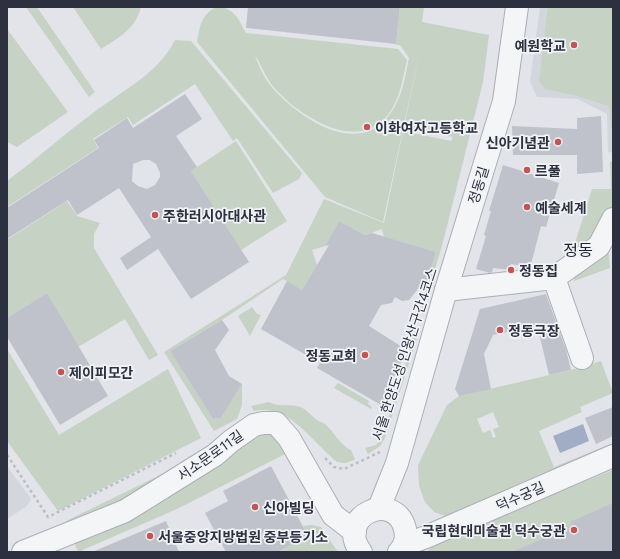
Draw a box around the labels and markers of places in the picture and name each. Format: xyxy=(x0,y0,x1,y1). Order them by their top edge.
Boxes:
place label: 예원학교 xyxy=(514,37,566,54)
marker: 예원학교 xyxy=(569,40,579,50)
place label: 이화여자고등학교 xyxy=(375,119,478,136)
marker: 이화여자고등학교 xyxy=(362,122,372,132)
place label: 신아기념관 xyxy=(486,134,550,151)
marker: 신아기념관 xyxy=(553,137,563,147)
place label: 르풀 xyxy=(535,162,561,179)
marker: 르풀 xyxy=(522,165,532,175)
place label: 예술세계 xyxy=(535,199,587,216)
marker: 예술세계 xyxy=(522,202,532,212)
place label: 주한러시아대사관 xyxy=(163,207,266,224)
marker: 주한러시아대사관 xyxy=(150,210,160,220)
place label: 정동집 xyxy=(519,262,558,279)
marker: 정동집 xyxy=(506,265,516,275)
place label: 정동극장 xyxy=(508,322,560,339)
marker: 정동극장 xyxy=(495,325,505,335)
place label: 정동교회 xyxy=(305,347,357,364)
marker: 정동교회 xyxy=(360,350,370,360)
place label: 제이피모간 xyxy=(69,364,134,381)
marker: 제이피모간 xyxy=(56,367,66,377)
place label: 신아빌딩 xyxy=(263,499,315,516)
marker: 신아빌딩 xyxy=(250,502,260,512)
place label: 국립현대미술관 덕수궁관 xyxy=(422,522,566,539)
marker: 국립현대미술관 덕수궁관 xyxy=(569,525,579,535)
place label: 서울중앙지방법원 중부등기소 xyxy=(158,528,328,545)
marker: 서울중앙지방법원 중부등기소 xyxy=(145,531,155,541)

